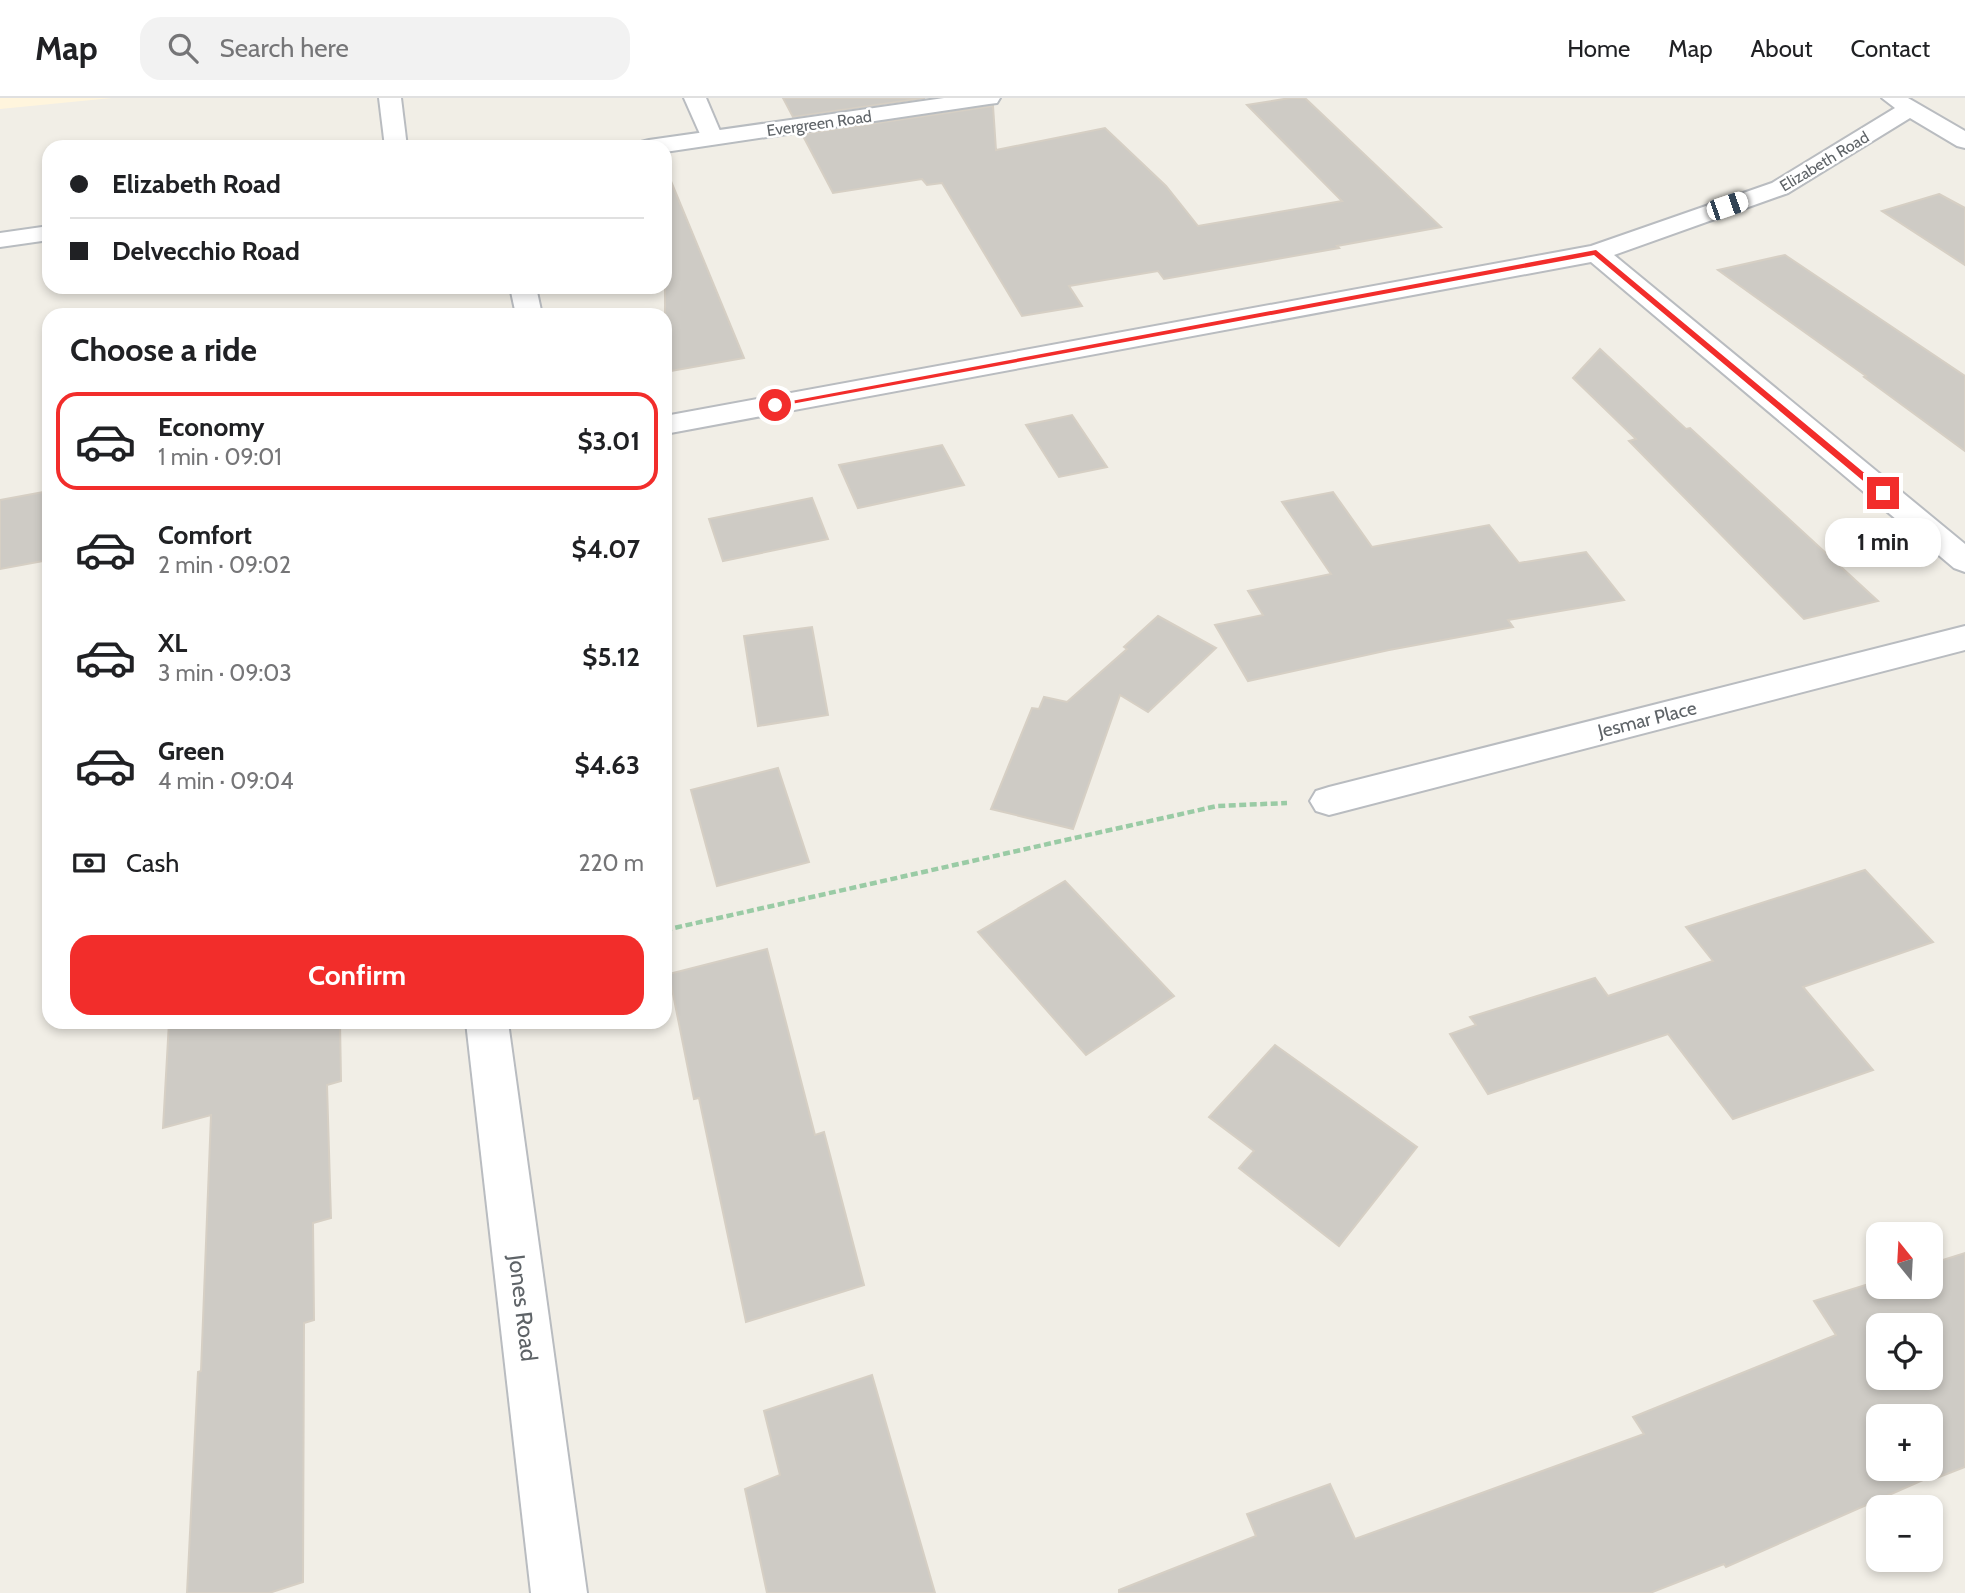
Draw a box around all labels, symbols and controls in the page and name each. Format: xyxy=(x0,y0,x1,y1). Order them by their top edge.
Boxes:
search box xyxy=(140,17,630,80)
text: Map xyxy=(35,28,98,68)
icon: search xyxy=(164,29,202,67)
text: Search here xyxy=(220,32,349,64)
text: Home xyxy=(1567,34,1630,63)
text: Map xyxy=(1668,34,1713,63)
text: About xyxy=(1751,34,1813,63)
text: Contact xyxy=(1851,34,1930,63)
street label: Evergreen Road xyxy=(765,107,873,140)
street label: Elizabeth Road xyxy=(1776,127,1872,196)
text: Elizabeth Road xyxy=(112,168,281,200)
car xyxy=(1704,189,1751,223)
text: Delvecchio Road xyxy=(112,235,300,267)
text: Choose a ride xyxy=(70,330,257,369)
route start xyxy=(759,389,791,421)
icon: car xyxy=(74,410,137,473)
text: Economy xyxy=(158,411,264,443)
text: $3.01 xyxy=(577,425,640,457)
text: 1 min · 09:01 xyxy=(158,443,282,471)
route end xyxy=(1867,477,1899,509)
icon: car xyxy=(74,518,137,581)
callout: 1 min xyxy=(1825,518,1941,566)
text: Comfort xyxy=(158,519,252,551)
text: 1 min xyxy=(1857,528,1909,556)
text: $4.07 xyxy=(572,533,640,565)
text: 2 min · 09:02 xyxy=(158,551,291,579)
icon: car xyxy=(74,626,137,689)
text: XL xyxy=(158,627,187,659)
text: $5.12 xyxy=(582,641,640,673)
text: 3 min · 09:03 xyxy=(158,659,292,687)
street label: Jesmar Place xyxy=(1594,696,1699,743)
icon: car xyxy=(74,734,137,797)
text: Green xyxy=(158,735,225,767)
text: $4.63 xyxy=(574,749,640,781)
text: 4 min · 09:04 xyxy=(158,767,293,795)
icon: cash xyxy=(70,844,108,882)
text: Cash xyxy=(126,847,179,879)
text: 220 m xyxy=(578,849,644,877)
button: Confirm xyxy=(70,935,644,1015)
north arrow xyxy=(1866,1222,1942,1298)
map controls xyxy=(1866,1222,1943,1572)
street label: Jones Road xyxy=(502,1252,543,1363)
button: locate xyxy=(1866,1313,1943,1390)
button: + xyxy=(1866,1404,1943,1481)
button: − xyxy=(1866,1495,1943,1572)

